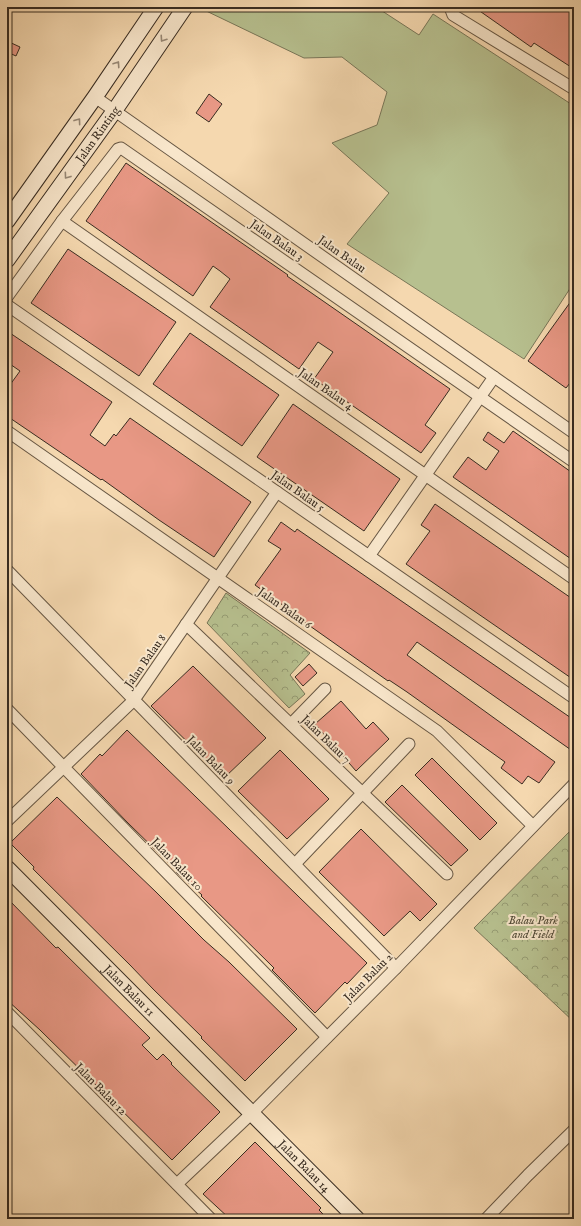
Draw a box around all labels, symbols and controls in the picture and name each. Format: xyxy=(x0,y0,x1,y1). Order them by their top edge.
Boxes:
one-way arrow xyxy=(161,35,168,42)
one-way arrow xyxy=(112,62,119,69)
street label: Jalan Rinting xyxy=(71,103,124,168)
one-way arrow xyxy=(73,118,80,125)
one-way arrow xyxy=(65,172,72,179)
street label: Jalan Balau 3 xyxy=(245,215,306,265)
street label: Jalan Balau xyxy=(313,231,369,277)
street label: Jalan Balau 4 xyxy=(293,364,356,415)
street label: Jalan Balau 5 xyxy=(266,466,328,517)
street label: Jalan Balau 6 xyxy=(252,583,315,634)
street label: Jalan Balau 8 xyxy=(120,631,170,693)
street label: Jalan Balau 7 xyxy=(296,711,354,767)
street label: Jalan Balau 9 xyxy=(181,731,238,789)
street label: Jalan Balau 10 xyxy=(146,833,206,895)
park label: Balau Park and Field xyxy=(508,913,558,942)
street label: Jalan Balau 2 xyxy=(339,949,397,1007)
street label: Jalan Balau 11 xyxy=(98,961,158,1020)
street label: Jalan Balau 12 xyxy=(69,1059,130,1120)
street label: Jalan Balau 14 xyxy=(272,1136,333,1196)

